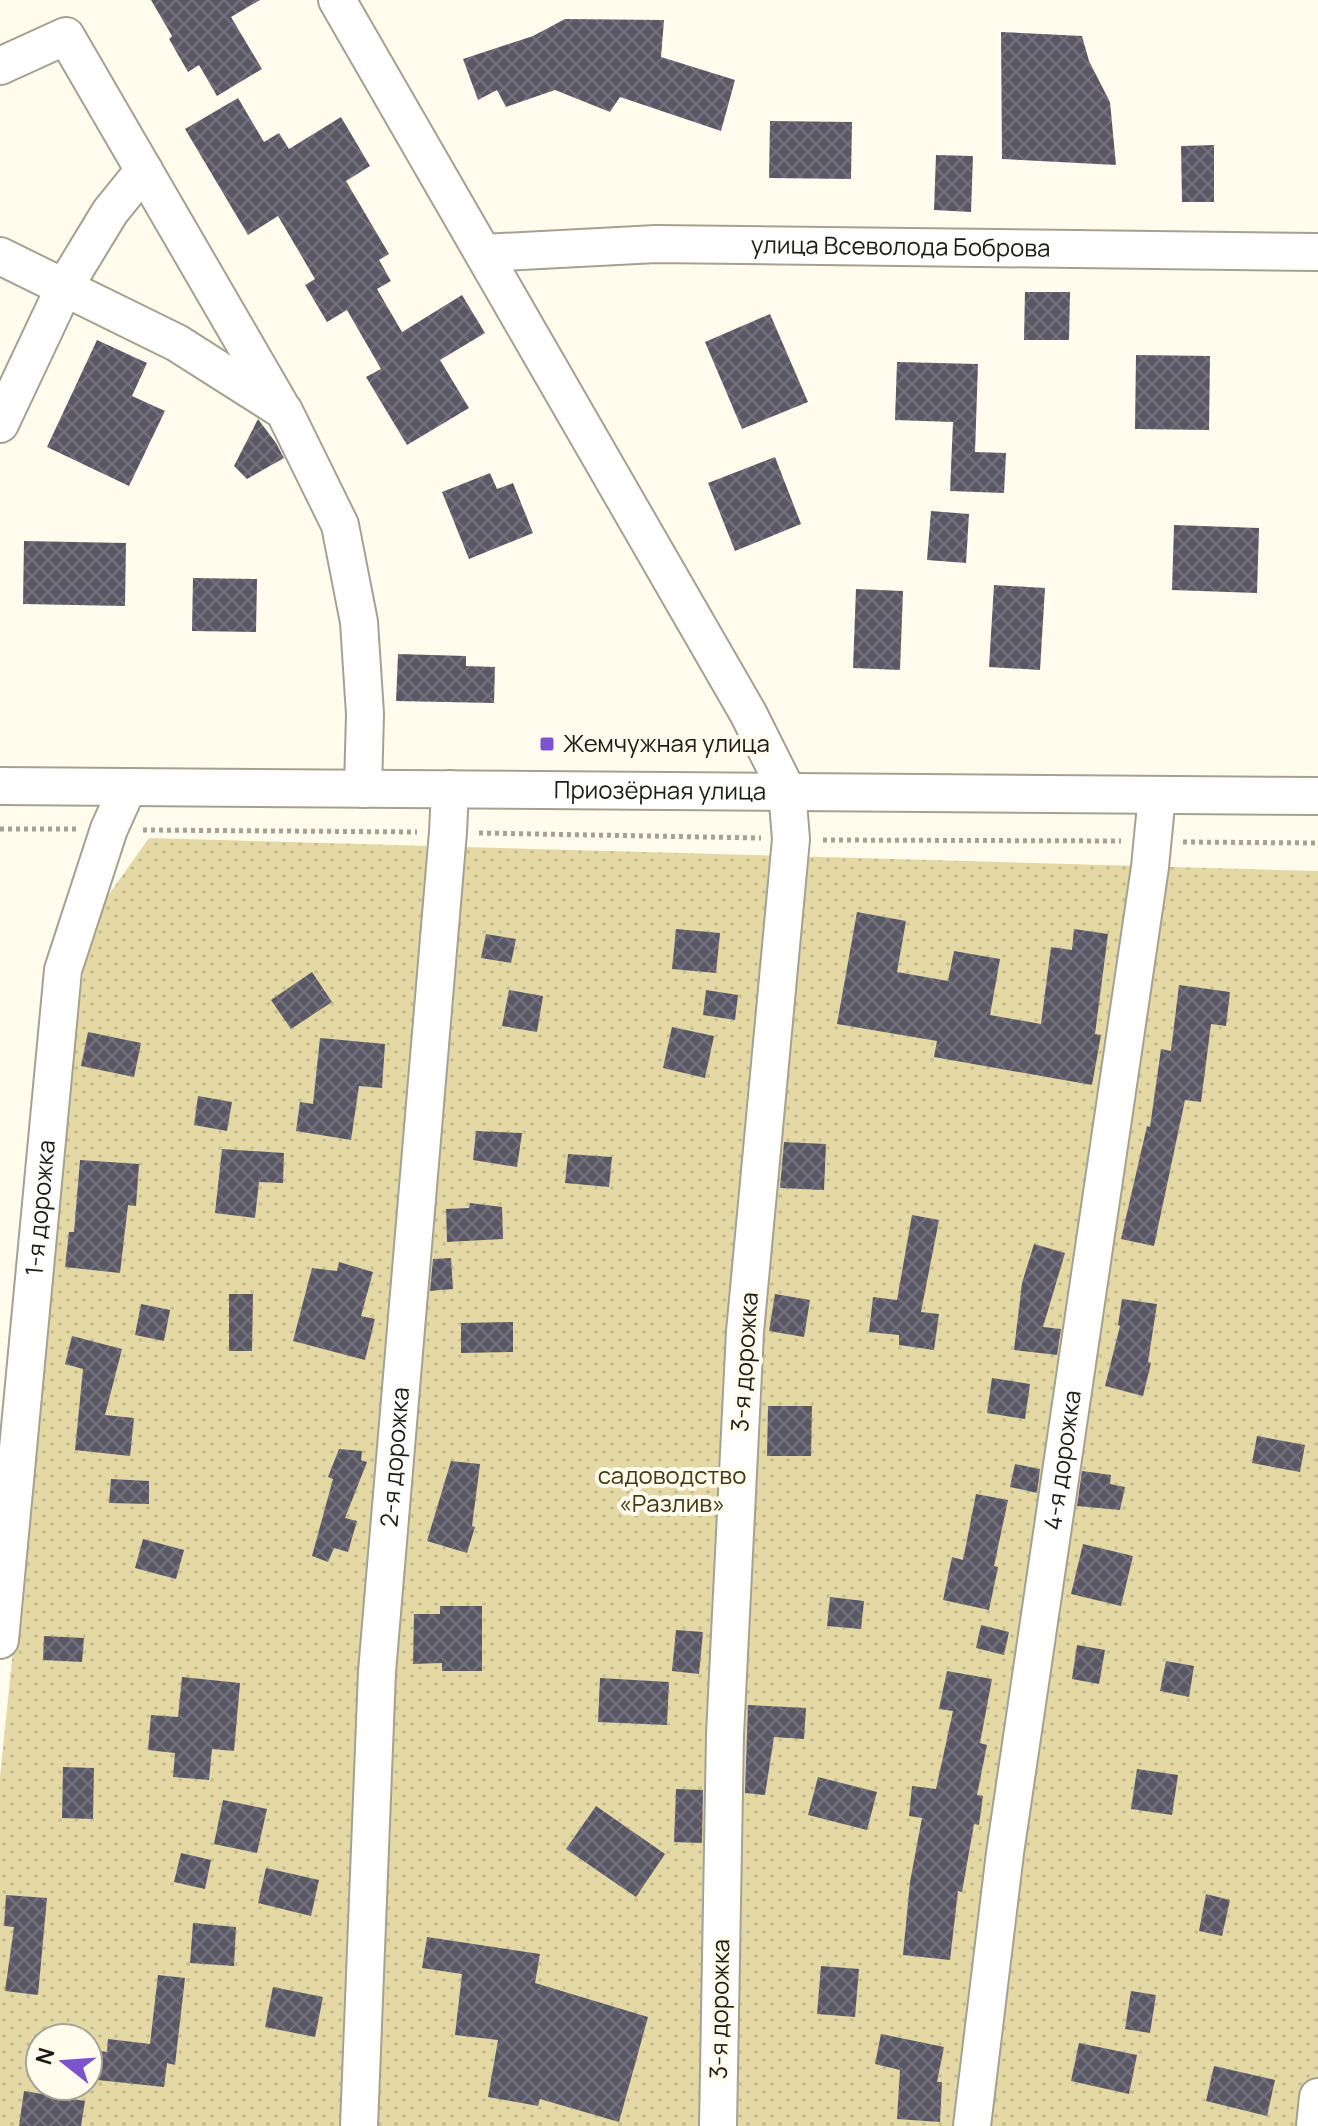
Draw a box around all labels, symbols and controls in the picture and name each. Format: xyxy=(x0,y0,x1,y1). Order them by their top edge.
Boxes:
street label: улица Всеволода Боброва xyxy=(751,227,1051,264)
place label: Жемчужная улица xyxy=(563,726,770,759)
marker: Жемчужная улица xyxy=(538,735,556,753)
street label: Приозёрная улица xyxy=(554,772,766,807)
street label: 1-я дорожка xyxy=(16,1138,62,1277)
street label: 3-я дорожка xyxy=(722,1291,765,1433)
street label: 2-я дорожка xyxy=(371,1386,416,1528)
street label: 4-я дорожка xyxy=(1035,1388,1088,1532)
park label: садоводство «Разлив» xyxy=(598,1458,746,1519)
street label: 3-я дорожка xyxy=(701,1939,736,2079)
north arrow xyxy=(24,2022,104,2102)
text: N xyxy=(28,2044,62,2068)

